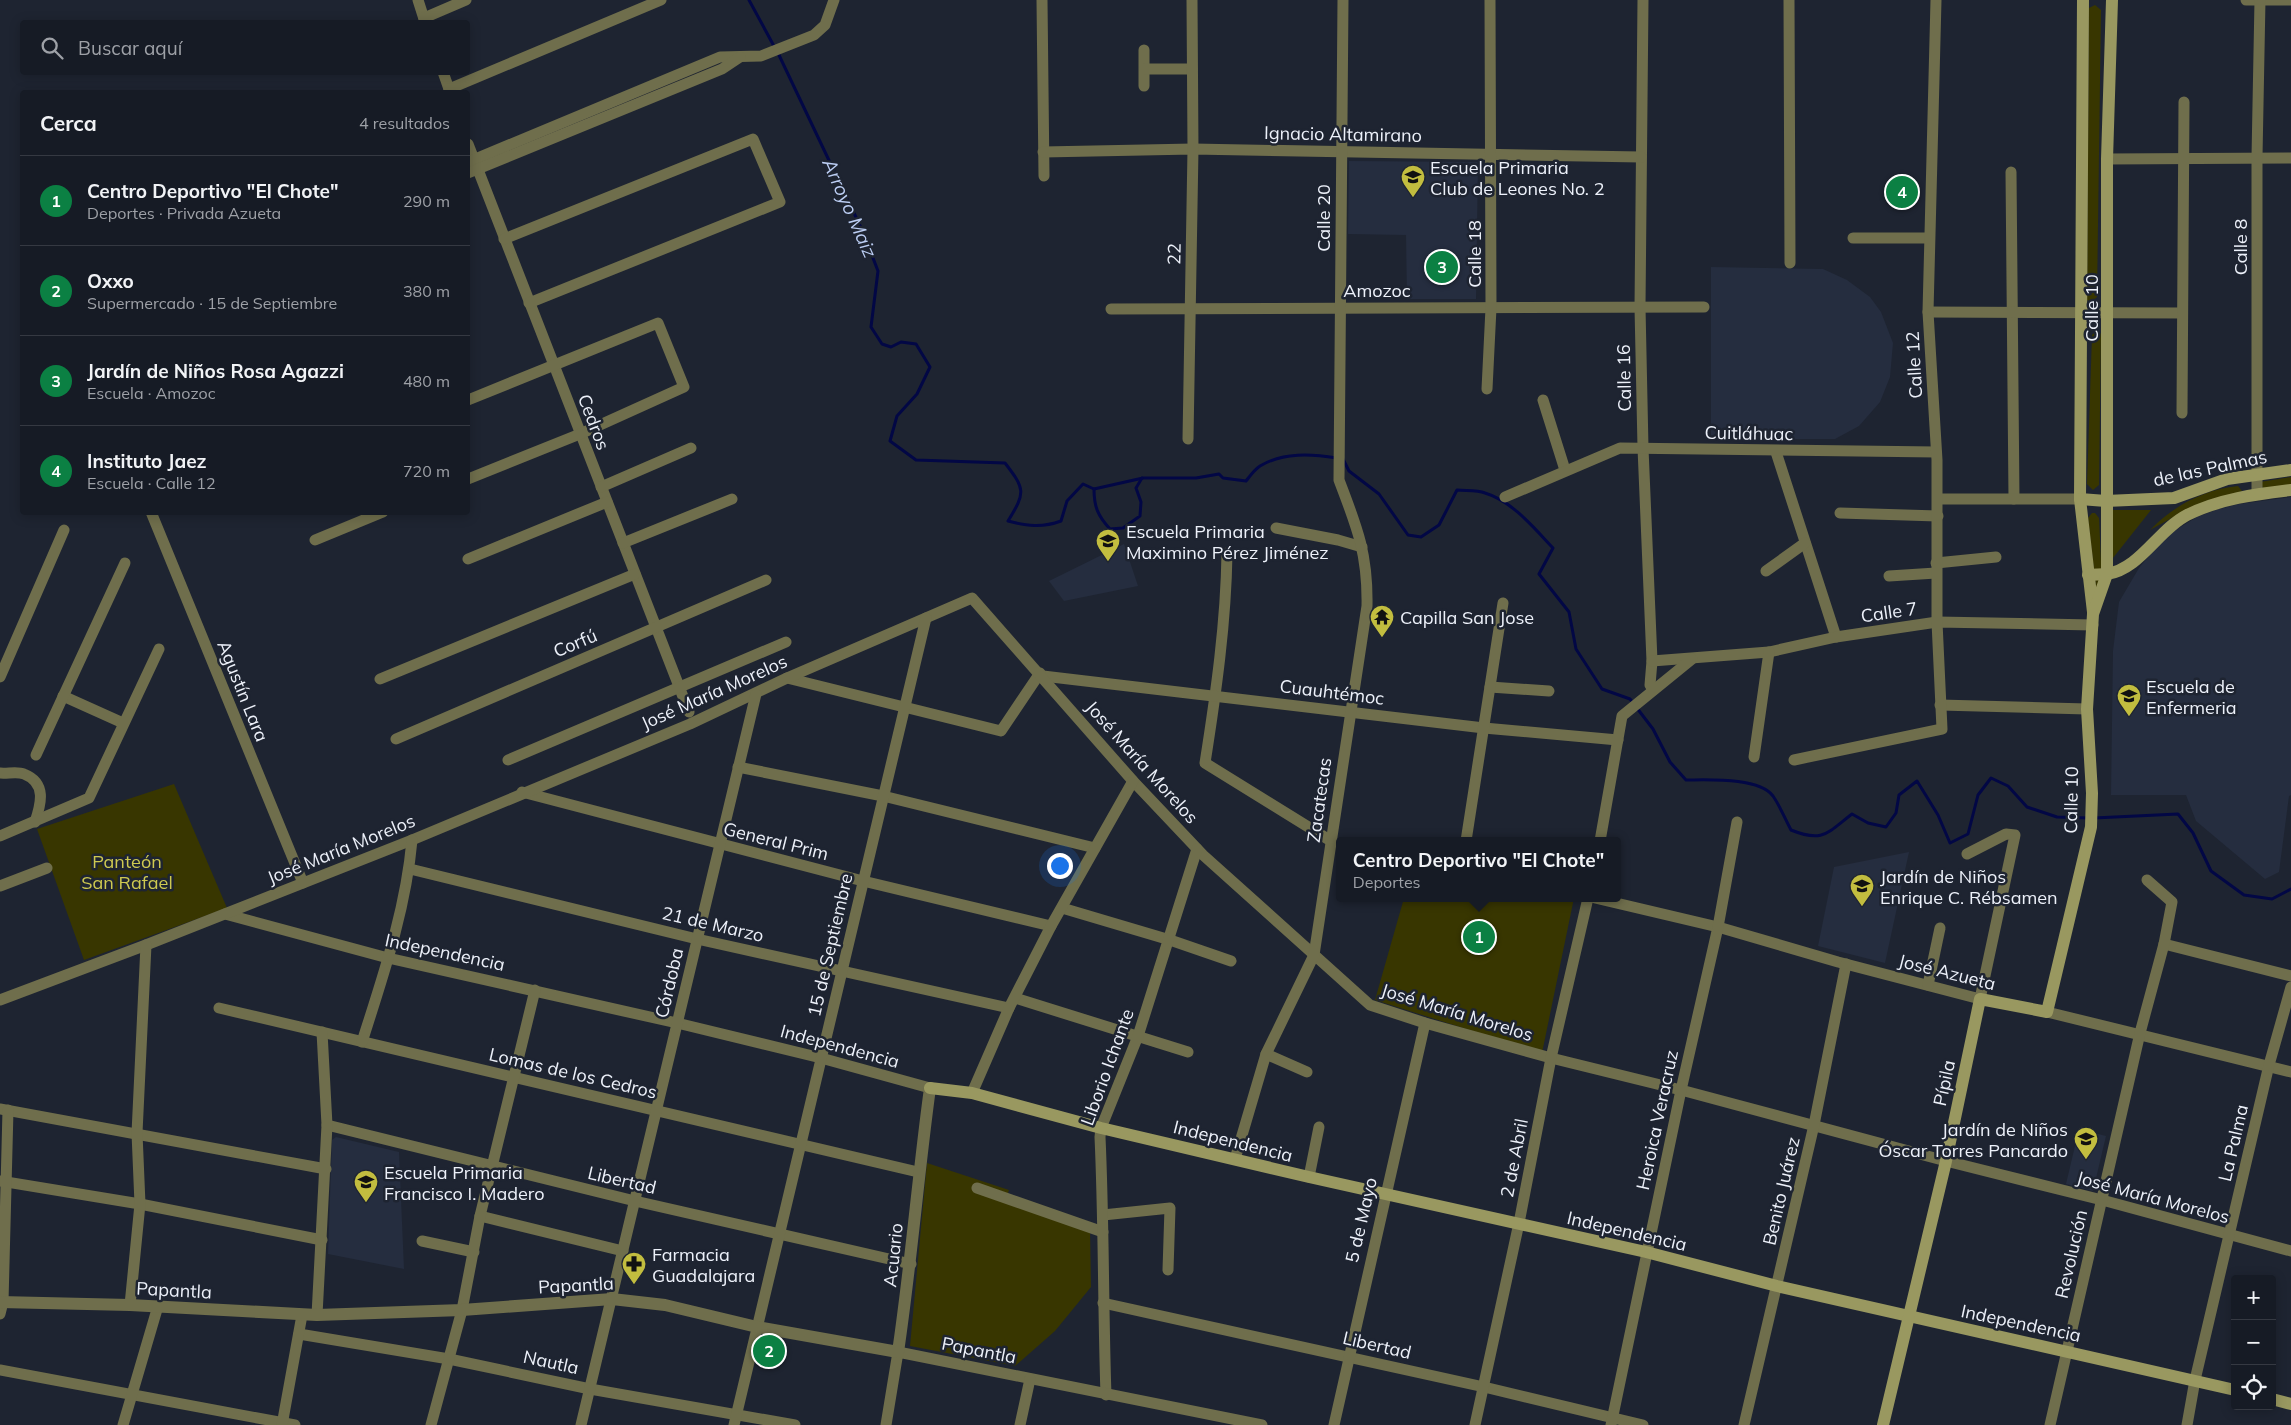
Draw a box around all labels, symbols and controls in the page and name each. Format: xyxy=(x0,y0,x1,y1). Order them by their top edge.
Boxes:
search box xyxy=(20,20,470,75)
icon: search xyxy=(38,34,66,62)
text: Buscar aquí xyxy=(78,36,182,60)
text: Cerca xyxy=(40,110,97,136)
text: 4 resultados xyxy=(359,113,450,133)
street label: Ignacio Altamirano xyxy=(1264,121,1422,147)
water label: Arroyo Maiz xyxy=(817,154,883,262)
place label: Escuela Primaria Club de Leones No. 2 xyxy=(1430,156,1604,200)
school or university icon: Escuela Primaria Club de Leones No. 2 xyxy=(1400,164,1426,198)
pin: 4 xyxy=(1886,173,1918,211)
text: Centro Deportivo "El Chote" xyxy=(87,179,339,203)
street label: Calle 20 xyxy=(1312,184,1335,252)
text: 1 xyxy=(51,191,61,211)
text: 290 m xyxy=(403,191,450,211)
text: Deportes · Privada Azueta xyxy=(87,203,281,223)
street label: Calle 8 xyxy=(2229,219,2252,275)
street label: Calle 18 xyxy=(1463,220,1486,288)
street label: 22 xyxy=(1162,243,1186,265)
pin: 3 xyxy=(1426,248,1458,286)
text: Oxxo xyxy=(87,269,134,293)
street label: Calle 10 xyxy=(2080,274,2103,342)
street label: Amozoc xyxy=(1343,279,1411,302)
text: 2 xyxy=(51,281,61,301)
text: 380 m xyxy=(403,281,450,301)
text: Supermercado · 15 de Septiembre xyxy=(87,293,337,313)
street label: Calle 12 xyxy=(1901,331,1927,399)
street label: Calle 16 xyxy=(1612,344,1636,412)
text: Jardín de Niños Rosa Agazzi xyxy=(87,359,344,383)
text: 3 xyxy=(51,371,61,391)
text: 480 m xyxy=(403,371,450,391)
text: Escuela · Amozoc xyxy=(87,383,216,403)
street label: Cedros xyxy=(573,391,615,453)
street label: Cuitláhuac xyxy=(1704,421,1794,445)
street label: de las Palmas xyxy=(2151,445,2269,491)
text: Instituto Jaez xyxy=(87,449,206,473)
text: 4 xyxy=(51,461,61,481)
text: 720 m xyxy=(403,461,450,481)
text: Escuela · Calle 12 xyxy=(87,473,216,493)
place label: Escuela Primaria Maximino Pérez Jiménez xyxy=(1126,520,1329,564)
school or university icon: Escuela Primaria Maximino Pérez Jiménez xyxy=(1095,528,1121,562)
street label: Calle 7 xyxy=(1859,597,1919,627)
temple icon: Capilla San Jose xyxy=(1369,604,1395,638)
place label: Capilla San Jose xyxy=(1400,606,1534,629)
street label: Corfú xyxy=(550,624,600,662)
street label: Agustín Lara xyxy=(212,637,274,745)
street label: José María Morelos xyxy=(637,649,791,735)
street label: Cuauhtémoc xyxy=(1278,674,1386,710)
place label: Escuela de Enfermeria xyxy=(2146,675,2237,719)
school or university icon: Escuela de Enfermeria xyxy=(2116,683,2142,717)
street label: José María Morelos xyxy=(1081,696,1203,828)
street label: Zacatecas xyxy=(1302,756,1336,844)
street label: Calle 10 xyxy=(2059,766,2083,834)
street label: José María Morelos xyxy=(264,809,418,889)
street label: General Prim xyxy=(721,817,831,865)
popup xyxy=(1336,837,1621,902)
text: Centro Deportivo "El Chote" xyxy=(1353,848,1604,872)
park label: Panteón San Rafael xyxy=(81,850,173,894)
your location xyxy=(1047,853,1073,879)
place label: Jardín de Niños Enrique C. Rébsamen xyxy=(1880,865,2058,909)
street label: 15 de Septiembre xyxy=(802,871,858,1019)
text: Deportes xyxy=(1353,872,1421,892)
school or university icon: Jardín de Niños Enrique C. Rébsamen xyxy=(1849,873,1875,907)
street label: 21 de Marzo xyxy=(660,901,766,947)
pin: 1 xyxy=(1463,918,1495,956)
street label: Independencia xyxy=(383,928,507,976)
street label: Córdoba xyxy=(650,946,688,1020)
street label: José Azueta xyxy=(1896,949,1998,995)
street label: José María Morelos xyxy=(1378,978,1536,1046)
street label: Liborio Ichante xyxy=(1075,1006,1139,1128)
street label: Independencia xyxy=(778,1019,902,1073)
street label: Lomas de los Cedros xyxy=(487,1042,659,1104)
street label: Heroica Veracruz xyxy=(1631,1048,1683,1192)
street label: Pípila xyxy=(1928,1058,1960,1108)
street label: La Palma xyxy=(2213,1102,2253,1184)
street label: Independencia xyxy=(1171,1115,1295,1167)
street label: 2 de Abril xyxy=(1495,1117,1533,1199)
place label: Jardín de Niños Óscar Torres Pancardo xyxy=(1878,1118,2068,1162)
school or university icon: Jardín de Niños Óscar Torres Pancardo xyxy=(2073,1126,2099,1160)
street label: Benito Juárez xyxy=(1757,1134,1805,1248)
place label: Escuela Primaria Francisco I. Madero xyxy=(384,1161,545,1205)
street label: Libertad xyxy=(586,1161,658,1199)
street label: José María Morelos xyxy=(2074,1165,2232,1229)
school or university icon: Escuela Primaria Francisco I. Madero xyxy=(353,1169,379,1203)
street label: 5 de Mayo xyxy=(1340,1175,1382,1265)
street label: Independencia xyxy=(1565,1206,1689,1256)
street label: Revolución xyxy=(2050,1207,2092,1301)
street label: Acuario xyxy=(878,1222,908,1288)
place label: Farmacia Guadalajara xyxy=(652,1243,755,1287)
pharmacy icon: Farmacia Guadalajara xyxy=(621,1251,647,1285)
street label: Papantla xyxy=(538,1272,614,1298)
map controls xyxy=(2231,1275,2276,1410)
button: + xyxy=(2231,1275,2276,1320)
street label: Papantla xyxy=(136,1277,212,1303)
street label: Independencia xyxy=(1959,1299,2083,1347)
button: − xyxy=(2231,1320,2276,1365)
street label: Libertad xyxy=(1341,1326,1413,1364)
street label: Papantla xyxy=(940,1331,1018,1369)
pin: 2 xyxy=(753,1332,785,1370)
street label: Nautla xyxy=(521,1345,581,1379)
button: locate xyxy=(2231,1365,2276,1410)

